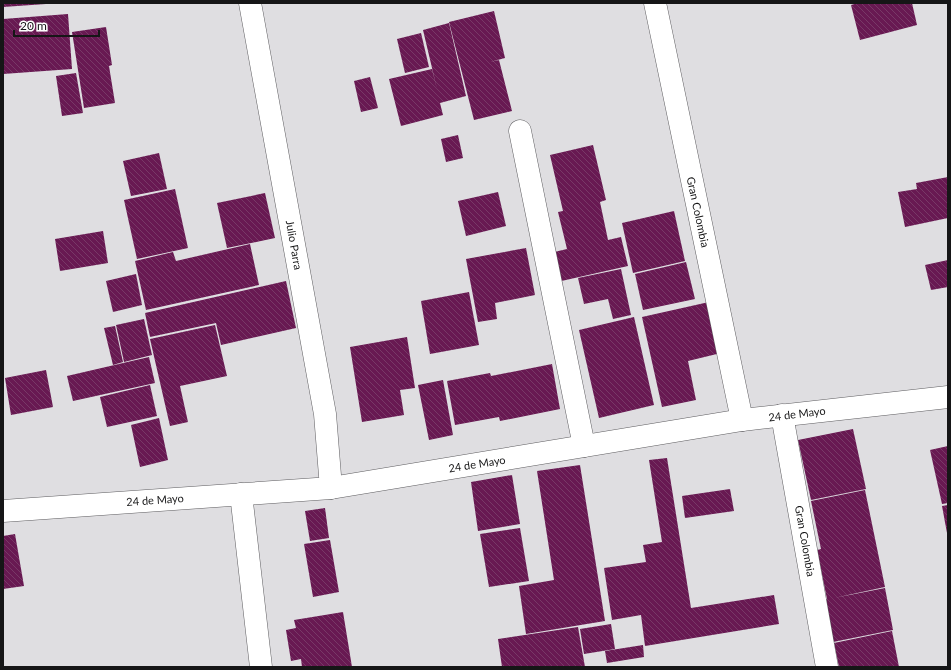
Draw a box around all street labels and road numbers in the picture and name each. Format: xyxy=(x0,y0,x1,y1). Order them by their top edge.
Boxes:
street label: Gran Colombia xyxy=(685,175,712,248)
street label: Julio Parra xyxy=(284,219,305,271)
street label: 24 de Mayo xyxy=(768,404,826,423)
street label: 24 de Mayo xyxy=(448,453,506,474)
street label: 24 de Mayo xyxy=(126,491,184,508)
street label: Gran Colombia xyxy=(793,504,818,577)

